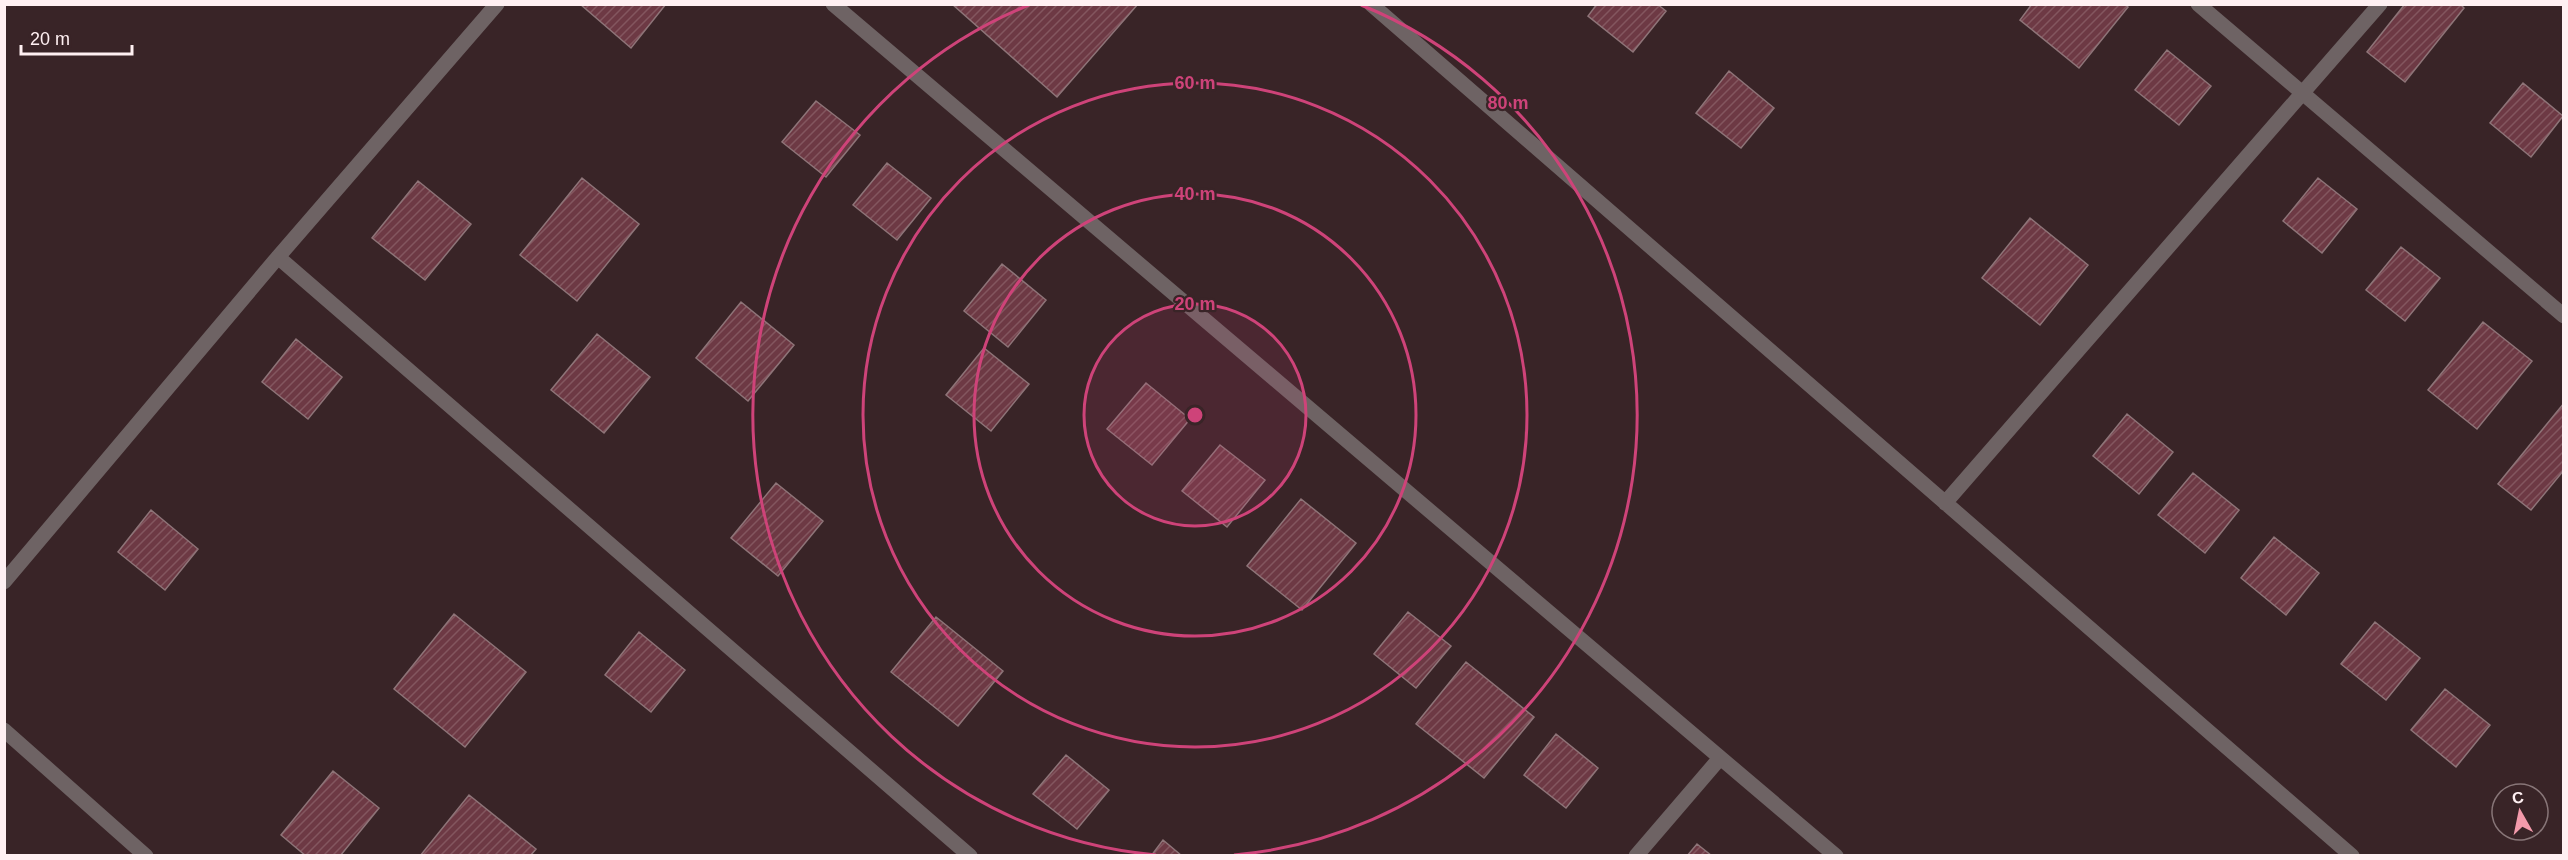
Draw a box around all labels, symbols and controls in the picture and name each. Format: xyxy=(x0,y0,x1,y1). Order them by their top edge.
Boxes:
scale bar xyxy=(21,18,132,56)
text: 20 m xyxy=(30,29,70,49)
text: 60 m xyxy=(1174,73,1216,93)
text: 80 m xyxy=(1487,93,1529,113)
text: 40 m xyxy=(1174,184,1216,204)
text: 20 m xyxy=(1174,294,1216,314)
centre of rings xyxy=(1185,405,1205,425)
north arrow xyxy=(2490,782,2550,842)
text: С xyxy=(2511,788,2525,807)

